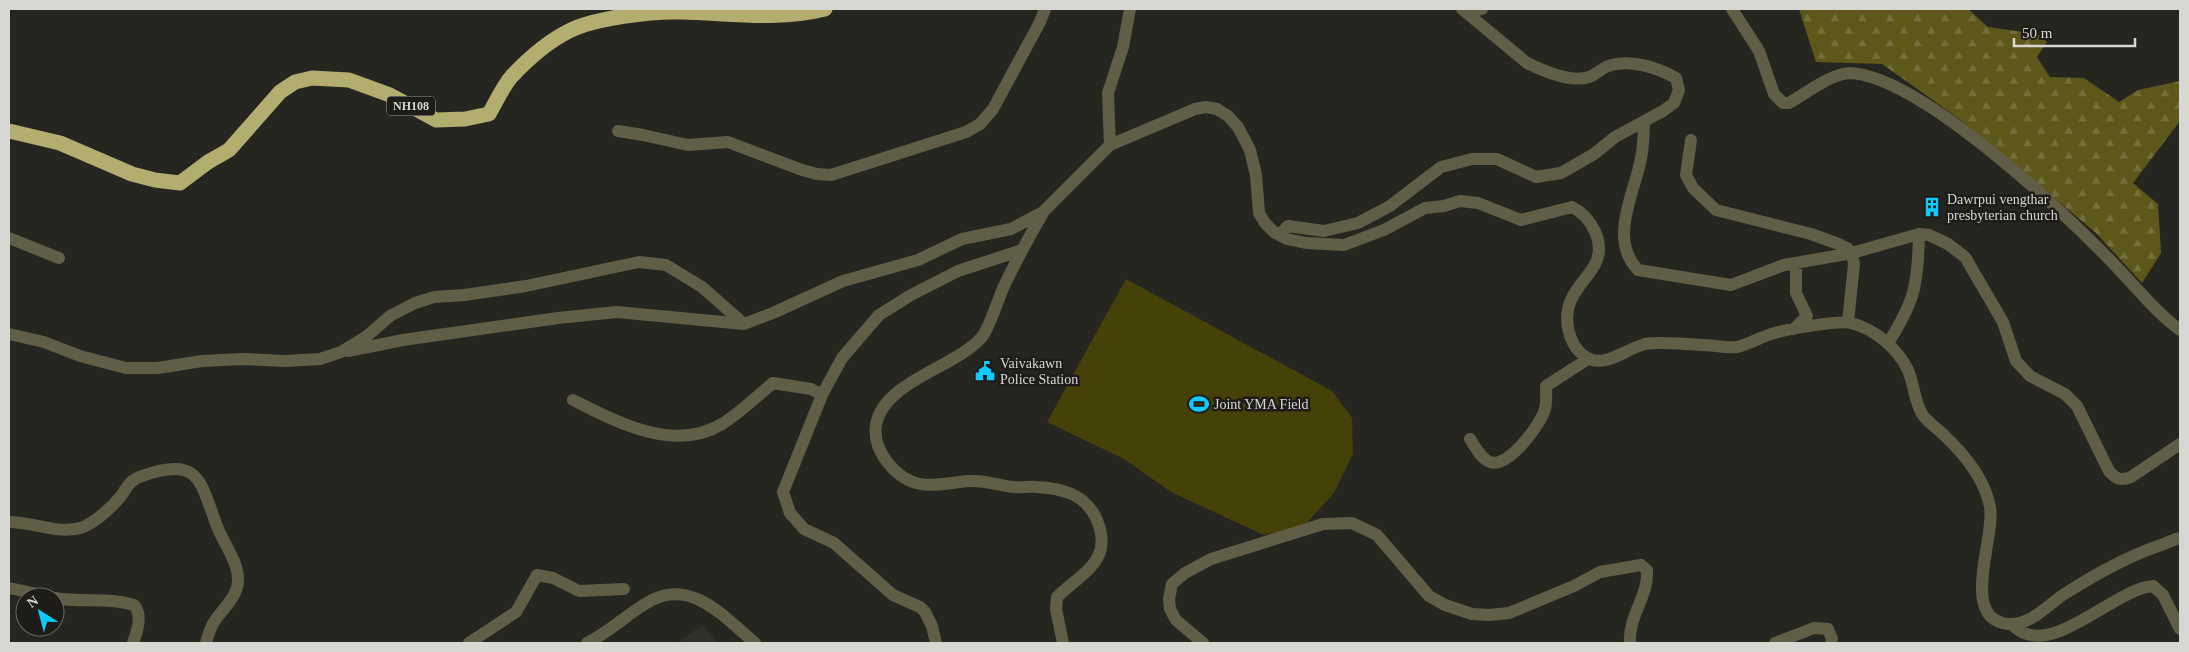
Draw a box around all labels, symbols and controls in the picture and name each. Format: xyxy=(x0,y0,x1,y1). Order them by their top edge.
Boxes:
scale bar xyxy=(2014,15,2135,47)
text: 50 m xyxy=(2022,25,2053,41)
road number: NH108 xyxy=(387,96,435,115)
place label: Dawrpui vengthar presbyterian church xyxy=(1947,192,2058,223)
building icon: Dawrpui vengthar presbyterian church xyxy=(1921,196,1943,218)
place label: Vaivakawn Police Station xyxy=(1000,356,1078,387)
public building icon: Vaivakawn Police Station xyxy=(974,360,996,382)
sports icon: Joint YMA Field xyxy=(1188,393,1210,415)
place label: Joint YMA Field xyxy=(1214,397,1308,412)
north arrow xyxy=(15,587,65,637)
text: N xyxy=(24,593,41,611)

